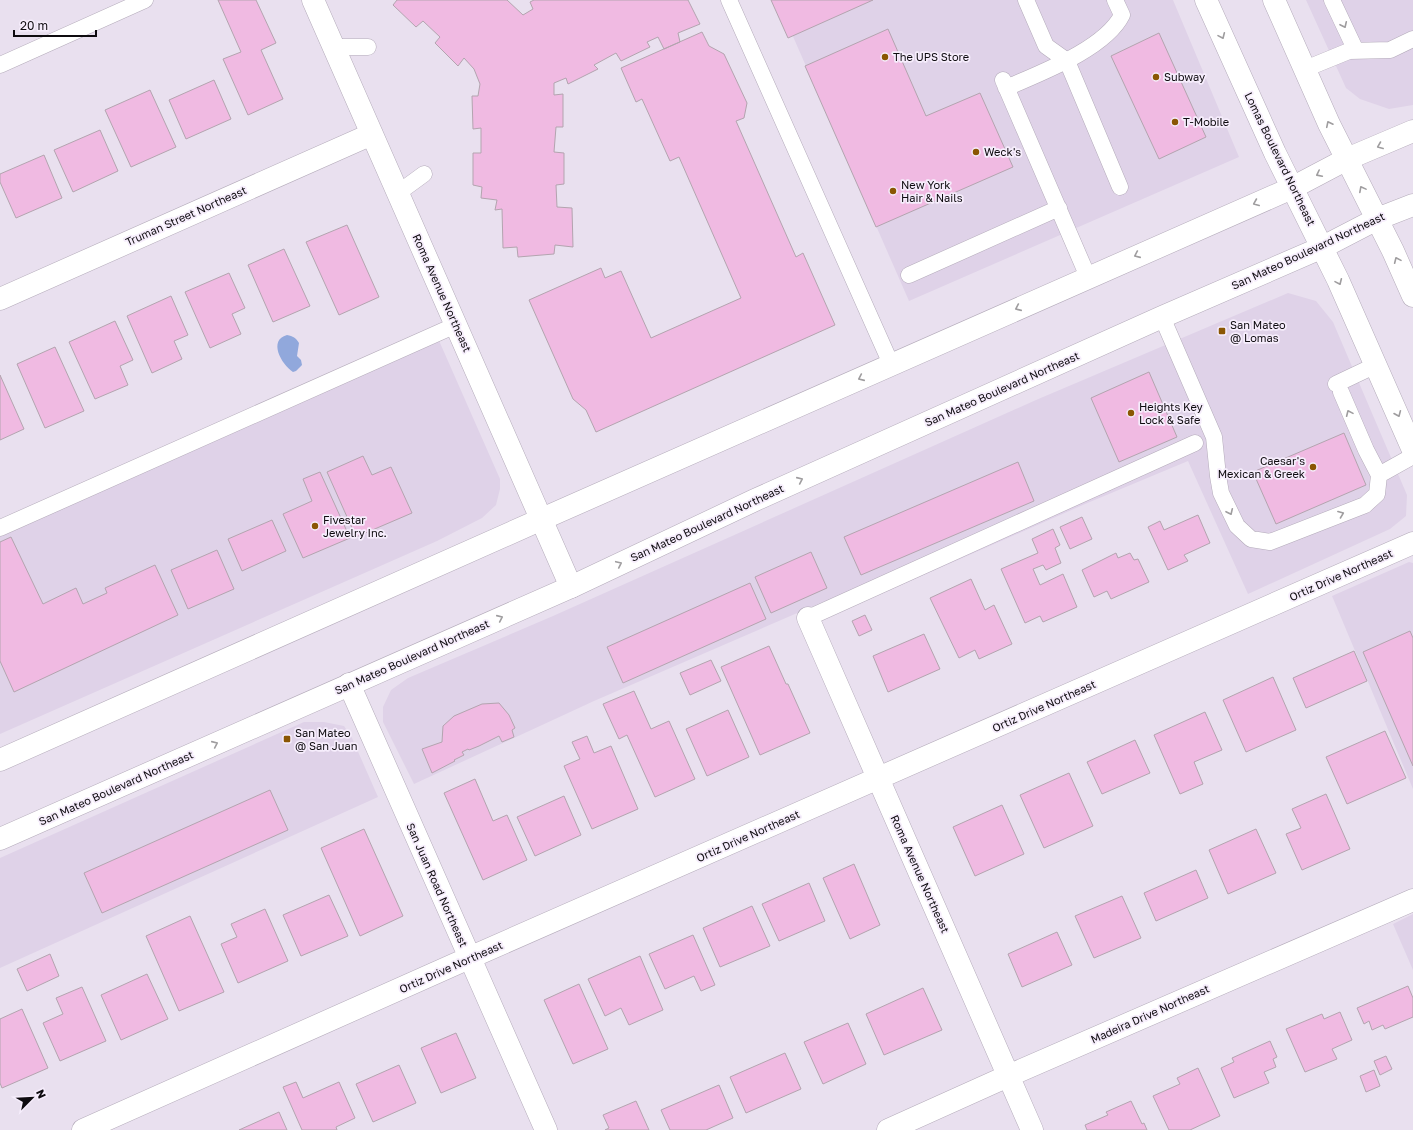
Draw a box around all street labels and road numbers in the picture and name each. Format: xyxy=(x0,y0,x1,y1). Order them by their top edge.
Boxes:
street label: Lomas Boulevard Northeast xyxy=(1242,90,1318,228)
street label: Truman Street Northeast xyxy=(123,183,248,248)
street label: San Mateo Boulevard Northeast xyxy=(1229,209,1387,292)
street label: Roma Avenue Northeast xyxy=(411,232,474,354)
street label: San Mateo Boulevard Northeast xyxy=(922,348,1081,429)
street label: San Mateo Boulevard Northeast xyxy=(628,481,786,564)
street label: Ortiz Drive Northeast xyxy=(1287,546,1395,603)
street label: San Mateo Boulevard Northeast xyxy=(332,616,491,697)
street label: Ortiz Drive Northeast xyxy=(990,677,1098,734)
street label: San Mateo Boulevard Northeast xyxy=(36,747,195,828)
street label: Ortiz Drive Northeast xyxy=(694,807,802,864)
street label: Roma Avenue Northeast xyxy=(889,813,952,935)
street label: San Juan Road Northeast xyxy=(404,821,471,949)
street label: Ortiz Drive Northeast xyxy=(397,938,505,995)
street label: Madeira Drive Northeast xyxy=(1089,981,1211,1046)

